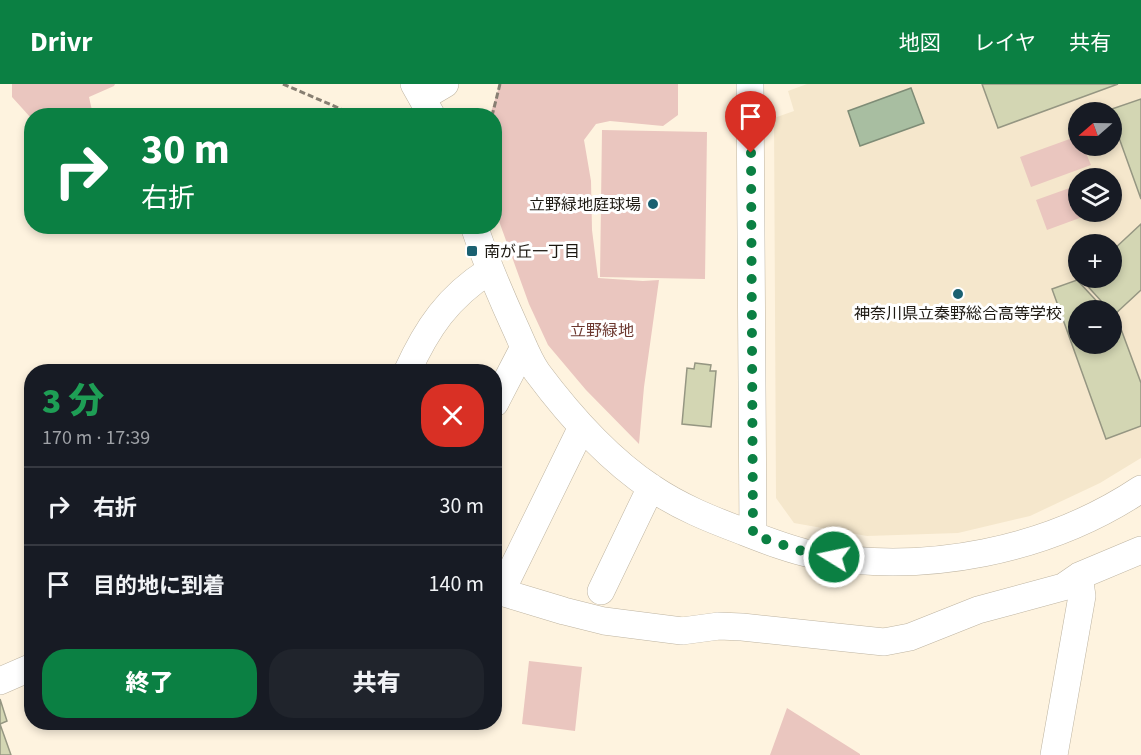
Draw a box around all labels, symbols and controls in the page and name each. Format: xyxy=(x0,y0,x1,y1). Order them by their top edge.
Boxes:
text: Drivr xyxy=(30,22,92,62)
text: 地図 xyxy=(899,28,941,58)
text: レイヤ xyxy=(974,28,1036,58)
text: 共有 xyxy=(1069,28,1111,58)
pin xyxy=(725,91,776,153)
icon: arrive xyxy=(734,100,767,133)
north arrow xyxy=(1068,102,1122,156)
map controls xyxy=(1068,102,1122,354)
text: 30 m xyxy=(141,120,230,180)
icon: right xyxy=(42,132,120,210)
button: layers xyxy=(1068,168,1122,222)
text: 右折 xyxy=(141,179,195,218)
place label: 立野緑地庭球場 xyxy=(529,194,641,216)
marker: 立野緑地庭球場 xyxy=(646,197,660,211)
button: + xyxy=(1068,234,1122,288)
place label: 南が丘一丁目 xyxy=(484,241,580,263)
marker: 南が丘一丁目 xyxy=(465,244,479,258)
marker: 神奈川県立秦野総合高等学校 xyxy=(951,287,965,301)
button: − xyxy=(1068,300,1122,354)
place label: 神奈川県立秦野総合高等学校 xyxy=(854,303,1062,325)
park label: 立野緑地 xyxy=(570,320,634,342)
text: 3 分 xyxy=(42,376,104,427)
button: close xyxy=(421,384,484,447)
text: 170 m · 17:39 xyxy=(42,424,150,452)
icon: right xyxy=(42,490,75,523)
text: 30 m xyxy=(439,490,484,522)
text: 右折 xyxy=(93,492,137,524)
position arrow xyxy=(802,525,866,589)
icon: arrive xyxy=(42,568,75,601)
text: 140 m xyxy=(429,568,484,600)
text: 目的地に到着 xyxy=(93,570,225,602)
button: 終了 xyxy=(42,649,257,718)
button: 共有 xyxy=(269,649,484,718)

